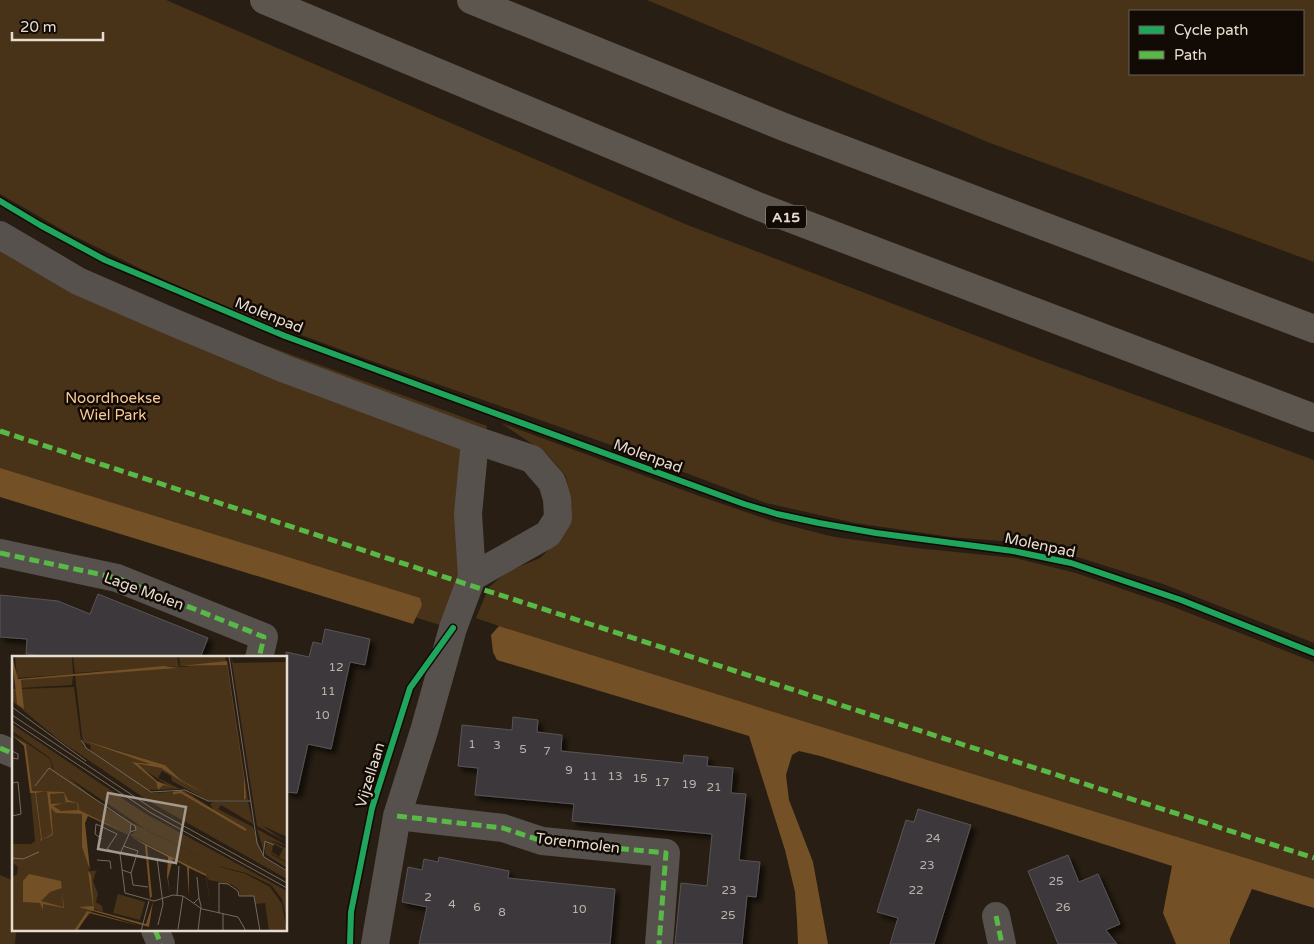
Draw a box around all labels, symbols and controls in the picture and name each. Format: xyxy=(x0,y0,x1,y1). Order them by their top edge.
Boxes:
scale bar xyxy=(12,10,104,42)
legend xyxy=(1129,10,1304,75)
text: 20 m xyxy=(20,18,57,36)
text: Cycle path xyxy=(1174,21,1248,39)
text: Path xyxy=(1174,46,1207,64)
road number: A15 xyxy=(766,206,806,228)
street label: Molenpad xyxy=(232,293,306,337)
park label: Noordhoekse Wiel Park xyxy=(65,389,161,424)
street label: Molenpad xyxy=(611,435,685,477)
street label: Molenpad xyxy=(1003,529,1077,561)
street label: Lage Molen xyxy=(102,568,186,614)
inset map xyxy=(12,656,288,932)
house number: 12 xyxy=(328,660,344,674)
house number: 11 xyxy=(320,684,336,698)
house number: 10 xyxy=(314,708,330,722)
house number: 1 xyxy=(468,737,476,751)
house number: 3 xyxy=(493,738,501,752)
street label: Vijzellaan xyxy=(352,740,388,810)
house number: 5 xyxy=(519,742,527,756)
house number: 7 xyxy=(543,744,551,758)
house number: 9 xyxy=(565,763,573,777)
house number: 11 xyxy=(582,769,598,783)
house number: 13 xyxy=(607,769,623,783)
house number: 15 xyxy=(632,771,648,785)
house number: 17 xyxy=(654,775,670,789)
house number: 19 xyxy=(681,777,697,791)
house number: 21 xyxy=(706,780,722,794)
street label: Torenmolen xyxy=(535,829,621,857)
house number: 24 xyxy=(925,831,941,845)
house number: 23 xyxy=(919,858,935,872)
house number: 25 xyxy=(1048,874,1064,888)
house number: 23 xyxy=(721,883,737,897)
house number: 22 xyxy=(908,883,924,897)
house number: 2 xyxy=(424,890,432,904)
house number: 4 xyxy=(448,897,456,911)
house number: 6 xyxy=(473,900,481,914)
house number: 26 xyxy=(1055,900,1071,914)
house number: 10 xyxy=(571,902,587,916)
house number: 8 xyxy=(498,905,506,919)
house number: 25 xyxy=(720,908,736,922)

